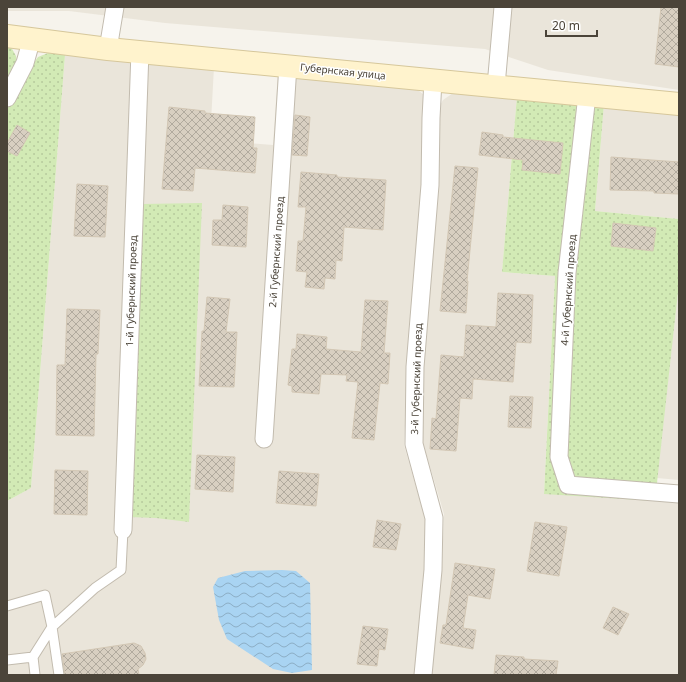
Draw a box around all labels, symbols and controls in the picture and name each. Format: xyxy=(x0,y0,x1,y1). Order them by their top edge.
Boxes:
scale bar xyxy=(546,12,597,38)
text: 20 m xyxy=(552,17,580,34)
street label: Губернская улица xyxy=(300,60,386,82)
street label: 2-й Губернский проезд xyxy=(265,196,287,308)
street label: 4-й Губернский проезд xyxy=(557,234,579,346)
street label: 1-й Губернский проезд xyxy=(122,235,140,347)
street label: 3-й Губернский проезд xyxy=(407,323,425,435)

